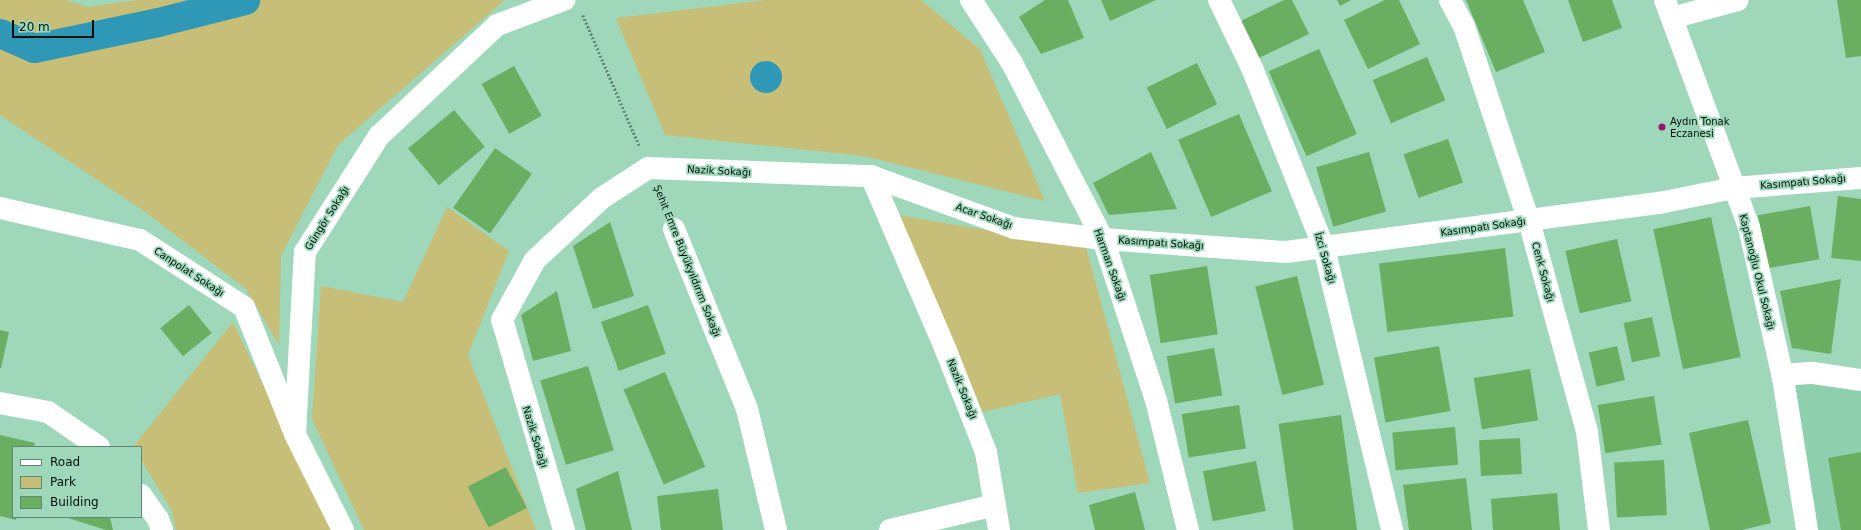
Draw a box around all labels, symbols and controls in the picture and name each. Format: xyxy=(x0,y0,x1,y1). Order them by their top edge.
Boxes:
scale bar xyxy=(14,12,96,38)
text: 20 m xyxy=(19,20,50,34)
place label: Aydın Tonak Eczanesi xyxy=(1670,115,1730,138)
marker: Aydın Tonak Eczanesi xyxy=(1657,122,1667,132)
street label: Nazik Sokağı xyxy=(687,163,751,179)
street label: Kasımpatı Sokağı xyxy=(1760,172,1846,192)
street label: Şehit Emre Büyükyıldırım Sokağı xyxy=(651,183,723,339)
street label: Güngör Sokağı xyxy=(302,184,352,252)
street label: Acar Sokağı xyxy=(954,201,1014,231)
street label: Kaptanoğlu Okul Sokağı xyxy=(1737,213,1777,331)
street label: Kasımpatı Sokağı xyxy=(1440,215,1526,239)
street label: Harman Sokağı xyxy=(1091,227,1129,303)
street label: İzci Sokağı xyxy=(1312,231,1338,285)
street label: Kasımpatı Sokağı xyxy=(1118,234,1204,252)
street label: Cenk Sokağı xyxy=(1529,241,1557,303)
street label: Canpolat Sokağı xyxy=(152,245,226,299)
street label: Nazik Sokağı xyxy=(944,357,980,421)
street label: Nazik Sokağı xyxy=(520,405,550,469)
legend xyxy=(12,446,142,518)
text: Road xyxy=(50,455,80,469)
text: Park xyxy=(50,475,76,489)
text: Building xyxy=(50,495,99,509)

